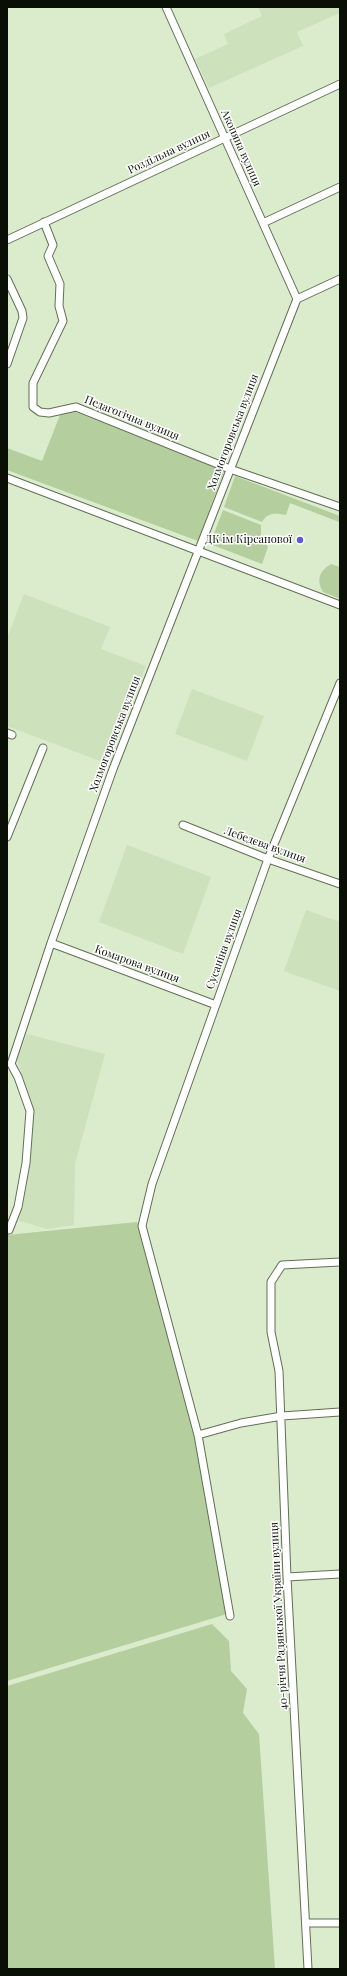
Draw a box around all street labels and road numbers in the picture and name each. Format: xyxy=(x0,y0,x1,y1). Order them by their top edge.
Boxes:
street label: Акопяна вулиця xyxy=(218,108,264,188)
street label: Роздільна вулиця xyxy=(126,127,212,177)
street label: Холмогоровська вулиця xyxy=(205,372,261,492)
street label: Педагогічна вулиця xyxy=(83,393,181,443)
street label: Холмогоровська вулиця xyxy=(87,674,143,794)
street label: Лебедєва вулиця xyxy=(222,824,308,866)
street label: Сусаніна вулиця xyxy=(203,907,245,991)
street label: Комарова вулиця xyxy=(93,943,181,985)
street label: 40-річчя Радянської України вулиця xyxy=(267,1522,291,1710)

